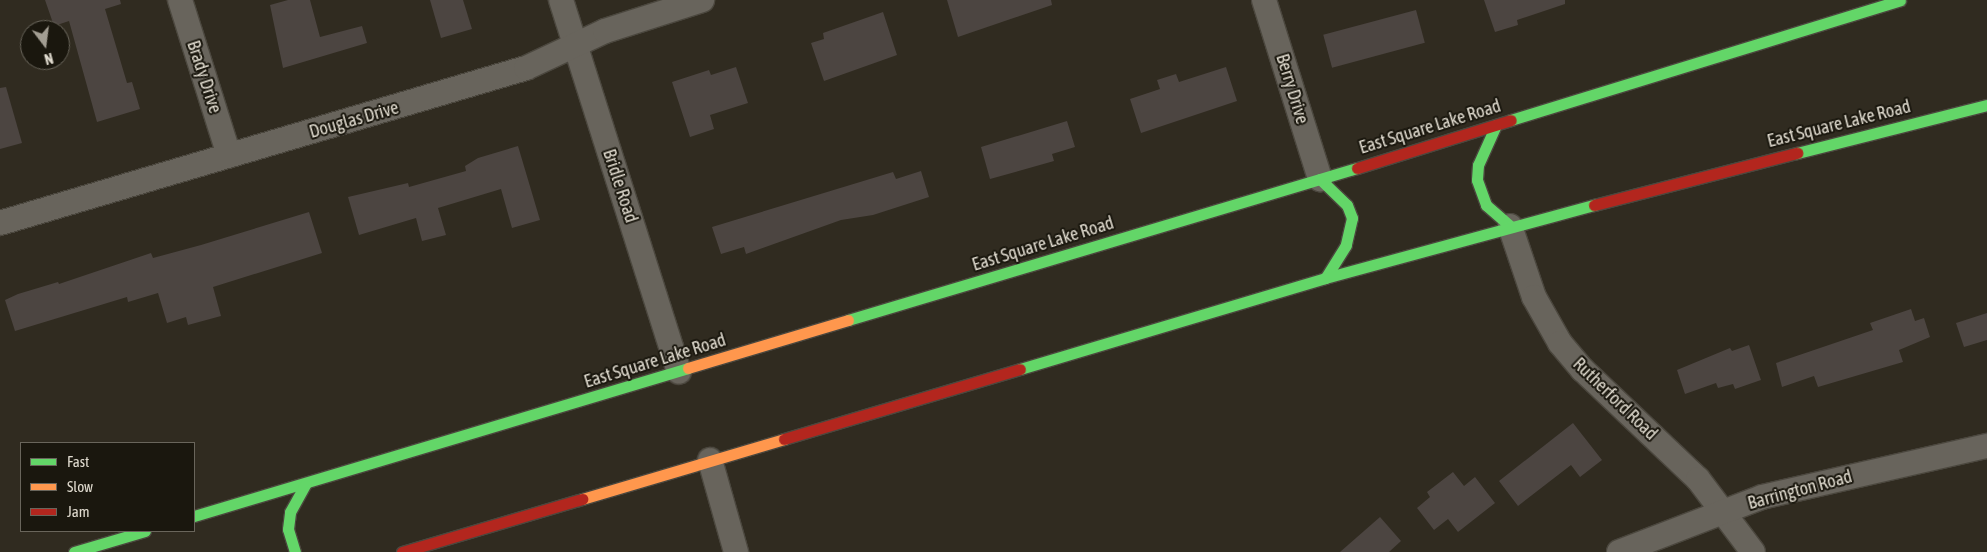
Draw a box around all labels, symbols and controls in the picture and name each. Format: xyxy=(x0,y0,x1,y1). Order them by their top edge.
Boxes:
north arrow xyxy=(20,20,70,70)
street label: Brady Drive xyxy=(182,38,226,116)
text: N xyxy=(43,50,55,67)
street label: Berry Drive xyxy=(1271,51,1313,127)
street label: East Square Lake Road xyxy=(1357,95,1503,159)
street label: East Square Lake Road xyxy=(1765,96,1913,152)
street label: Douglas Drive xyxy=(307,97,401,143)
street label: Bridle Road xyxy=(598,146,642,226)
street label: East Square Lake Road xyxy=(970,212,1116,276)
street label: East Square Lake Road xyxy=(582,329,728,393)
street label: Rutherford Road xyxy=(1568,353,1662,445)
legend xyxy=(20,442,195,532)
text: Fast xyxy=(67,453,89,470)
street label: Barrington Road xyxy=(1745,466,1855,514)
text: Slow xyxy=(67,478,93,495)
text: Jam xyxy=(67,503,90,520)

